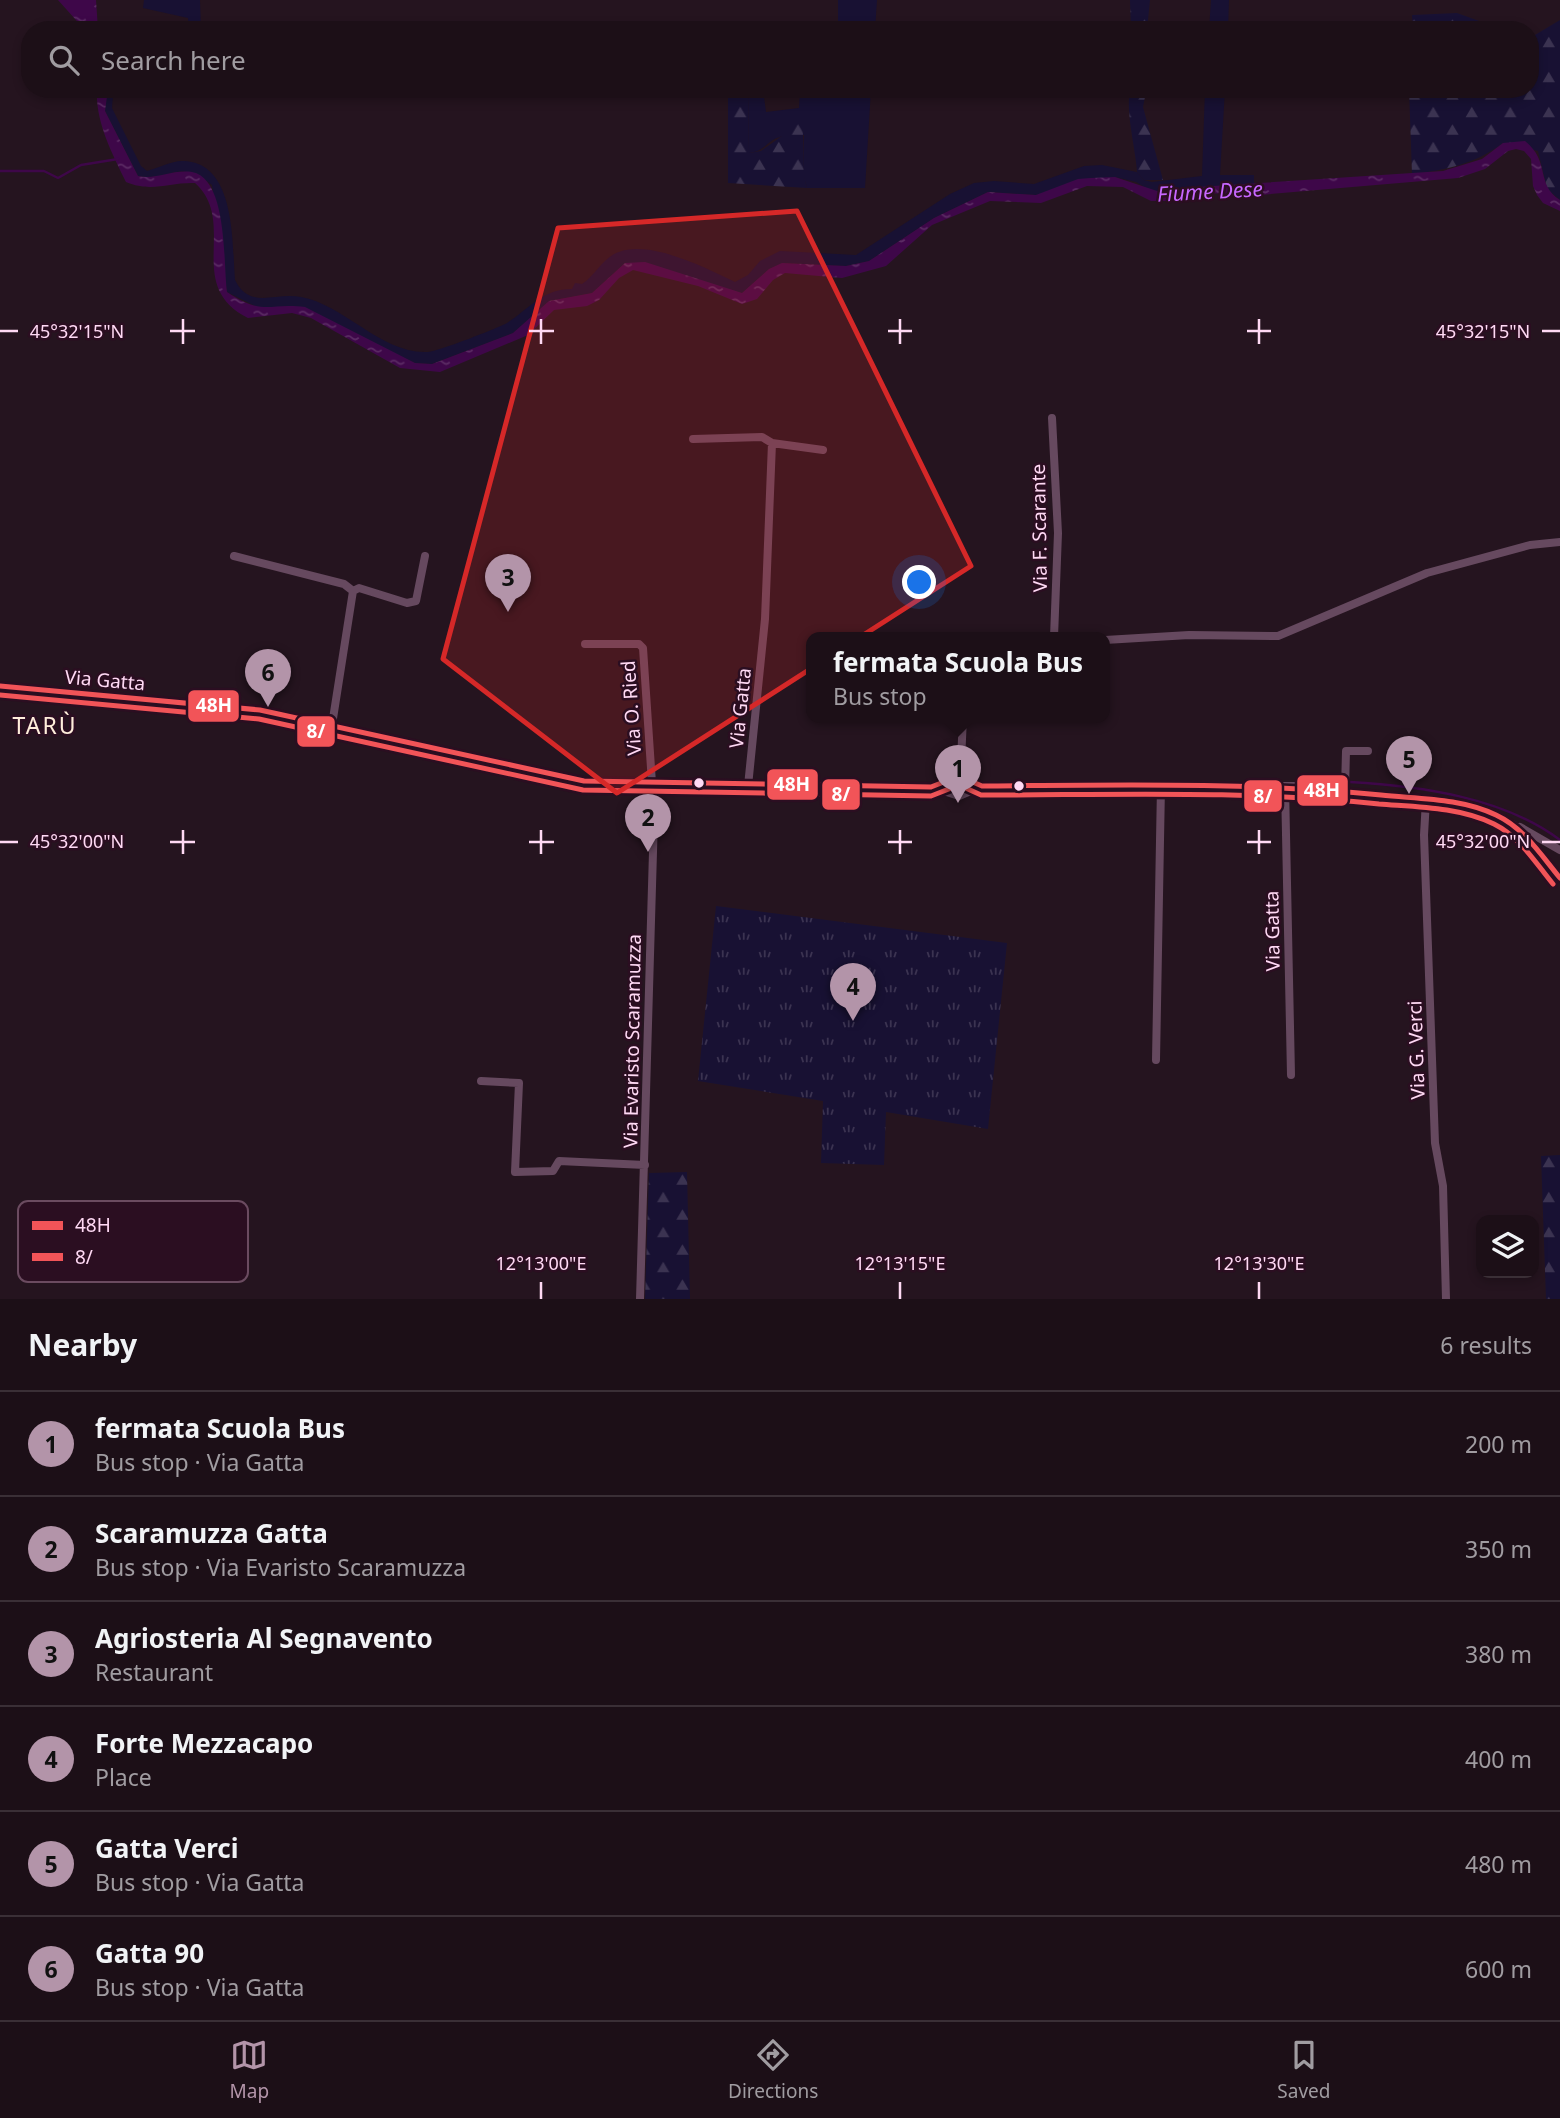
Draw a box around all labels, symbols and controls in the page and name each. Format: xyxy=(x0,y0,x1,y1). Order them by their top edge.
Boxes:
search box xyxy=(21,21,1539,98)
icon: search xyxy=(45,41,83,79)
text: Search here xyxy=(101,42,246,78)
water label: Fiume Dese xyxy=(1156,174,1264,208)
text: 45°32'15"N xyxy=(30,319,124,343)
text: 45°32'15"N xyxy=(1436,319,1530,343)
street label: Via F. Scarante xyxy=(1025,464,1053,592)
pin: 3 xyxy=(485,554,531,612)
your location xyxy=(902,565,936,599)
popup xyxy=(806,632,1110,723)
text: fermata Scuola Bus xyxy=(833,644,1083,680)
pin: 6 xyxy=(245,649,291,707)
street label: Via O. Ried xyxy=(615,660,647,756)
street label: Via Gatta xyxy=(64,664,146,696)
street label: Via Gatta xyxy=(723,666,757,750)
text: Bus stop xyxy=(833,680,927,712)
line badge: 48H xyxy=(187,689,240,723)
text: 48H xyxy=(196,692,232,718)
district label: TARÙ xyxy=(13,709,78,741)
line badge: 8/ xyxy=(296,715,336,748)
text: 8/ xyxy=(307,718,325,744)
pin: 5 xyxy=(1386,736,1432,794)
pin: 1 xyxy=(935,745,981,803)
line badge: 48H xyxy=(766,768,819,801)
text: 48H xyxy=(774,771,810,797)
line badge: 48H xyxy=(1296,774,1349,807)
unlabelled marker xyxy=(692,776,706,790)
text: 48H xyxy=(1304,777,1340,803)
line badge: 8/ xyxy=(821,778,861,811)
unlabelled marker xyxy=(1012,779,1026,793)
line badge: 8/ xyxy=(1243,779,1283,813)
text: 8/ xyxy=(832,781,850,807)
text: 8/ xyxy=(1254,783,1272,809)
pin: 2 xyxy=(625,794,671,852)
text: 45°32'00"N xyxy=(30,829,124,853)
text: 45°32'00"N xyxy=(1436,829,1530,853)
street label: Via Gatta xyxy=(1258,890,1286,972)
street label: Via Evaristo Scaramuzza xyxy=(617,934,647,1148)
pin: 4 xyxy=(830,963,876,1021)
street label: Via G. Verci xyxy=(1401,1000,1431,1100)
legend xyxy=(18,1201,248,1282)
text: 48H xyxy=(75,1212,111,1238)
map controls xyxy=(1476,1215,1539,1278)
button: layers xyxy=(1476,1215,1539,1278)
text: 8/ xyxy=(75,1244,93,1270)
text: 12°13'00"E xyxy=(496,1251,586,1275)
text: 12°13'15"E xyxy=(855,1251,945,1275)
text: 12°13'30"E xyxy=(1214,1251,1304,1275)
text: Nearby xyxy=(28,1324,137,1365)
text: 6 results xyxy=(1440,1329,1532,1361)
text: fermata Scuola Bus xyxy=(95,1410,345,1446)
text: 1 xyxy=(44,1428,58,1460)
text: 200 m xyxy=(1465,1428,1532,1460)
text: Bus stop · Via Gatta xyxy=(95,1446,304,1478)
text: Scaramuzza Gatta xyxy=(95,1515,328,1551)
text: 2 xyxy=(44,1533,58,1565)
text: 350 m xyxy=(1465,1533,1532,1565)
text: Bus stop · Via Evaristo Scaramuzza xyxy=(95,1551,466,1583)
text: Agriosteria Al Segnavento xyxy=(95,1620,433,1656)
text: 3 xyxy=(44,1638,58,1670)
text: 380 m xyxy=(1465,1638,1532,1670)
text: Restaurant xyxy=(95,1656,213,1688)
text: Forte Mezzacapo xyxy=(95,1725,313,1761)
text: 4 xyxy=(44,1743,58,1775)
text: 400 m xyxy=(1465,1743,1532,1775)
text: Place xyxy=(95,1761,152,1793)
text: Gatta Verci xyxy=(95,1830,239,1866)
text: 5 xyxy=(44,1848,58,1880)
text: 480 m xyxy=(1465,1848,1532,1880)
text: Bus stop · Via Gatta xyxy=(95,1866,304,1898)
text: Gatta 90 xyxy=(95,1935,204,1971)
text: 6 xyxy=(44,1953,58,1985)
text: 600 m xyxy=(1465,1953,1532,1985)
text: Bus stop · Via Gatta xyxy=(95,1971,304,2003)
tab: Map xyxy=(230,2036,269,2104)
tab: Directions xyxy=(728,2036,818,2104)
tab: Saved xyxy=(1277,2036,1330,2104)

